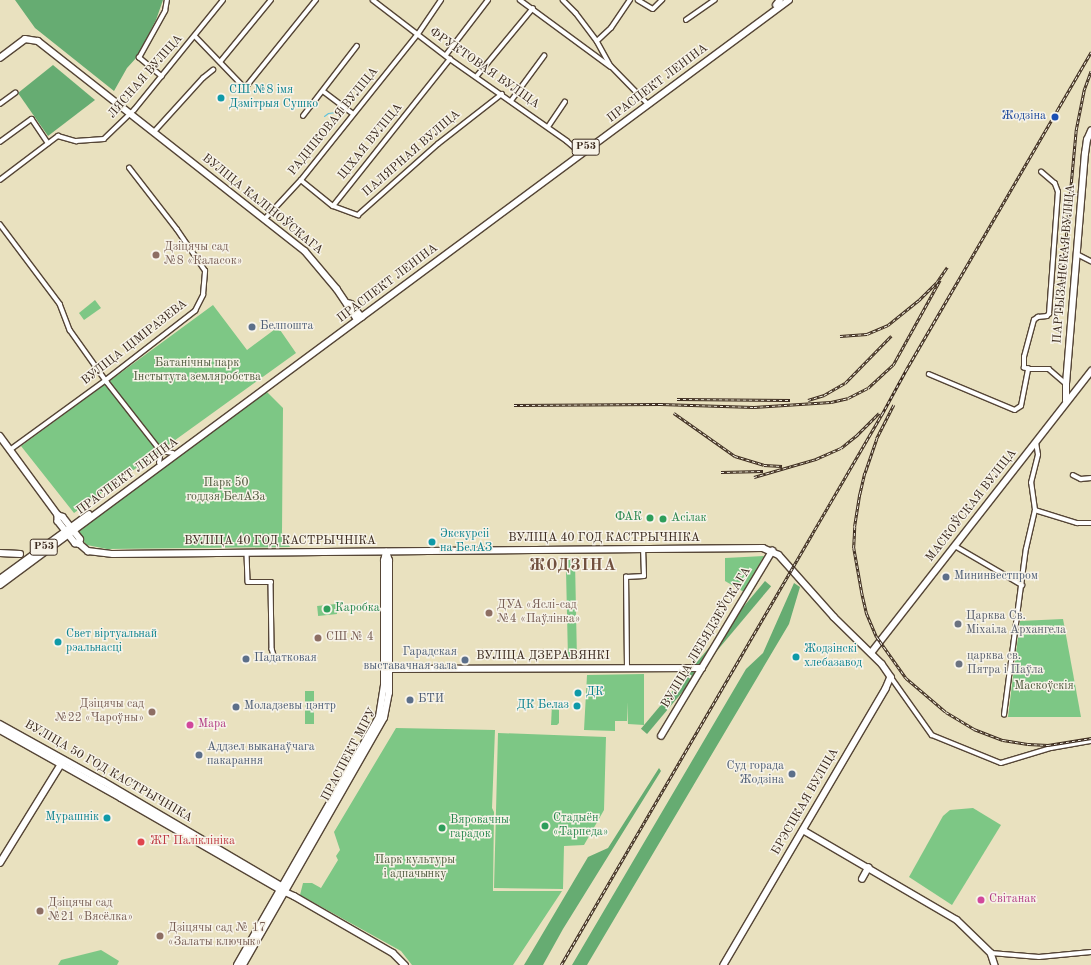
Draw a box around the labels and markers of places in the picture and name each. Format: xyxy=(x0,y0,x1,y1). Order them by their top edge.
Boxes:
place label: СШ №8 імя Дзмітрыя Сушко xyxy=(229,84,318,112)
marker: СШ №8 імя Дзмітрыя Сушко xyxy=(216,93,226,103)
place label: Жодзіна xyxy=(1001,110,1046,124)
marker: Жодзіна xyxy=(1049,111,1061,123)
place label: Дзіцячы сад №8 «Каласок» xyxy=(164,241,243,269)
marker: Дзіцячы сад №8 «Каласок» xyxy=(151,250,161,260)
place label: Белпошта xyxy=(260,320,313,334)
marker: Белпошта xyxy=(247,322,257,332)
place label: ФАК xyxy=(615,511,642,525)
place label: Асілак xyxy=(671,512,707,526)
marker: ФАК xyxy=(645,513,655,523)
marker: Асілак xyxy=(658,514,668,524)
place label: Экскурсіі на БелАЗ xyxy=(440,528,492,556)
marker: Экскурсіі на БелАЗ xyxy=(427,537,437,547)
place label: Мининвестпром xyxy=(954,570,1038,584)
marker: Мининвестпром xyxy=(941,572,951,582)
place label: ДУА «Яслі-сад №4 «Паўлінка» xyxy=(497,599,581,627)
place label: Каробка xyxy=(335,602,380,616)
marker: Каробка xyxy=(322,604,332,614)
marker: ДУА «Яслі-сад №4 «Паўлінка» xyxy=(484,608,494,618)
place label: Царква Св. Міхаіла Архангела xyxy=(966,610,1066,638)
marker: Царква Св. Міхаіла Архангела xyxy=(953,619,963,629)
place label: Свет віртуальнай рэальнасці xyxy=(66,628,157,656)
place label: СШ № 4 xyxy=(326,631,374,645)
marker: СШ № 4 xyxy=(313,633,323,643)
marker: Свет віртуальнай рэальнасці xyxy=(53,637,63,647)
place label: Жодзінскі хлебазавод xyxy=(804,643,862,671)
place label: Гарадская выставачная зала xyxy=(364,646,457,674)
place label: царква св. Пятра і Паўла xyxy=(967,650,1044,678)
place label: Падатковая xyxy=(254,652,317,666)
marker: Жодзінскі хлебазавод xyxy=(791,652,801,662)
marker: Падатковая xyxy=(241,654,251,664)
marker: Гарадская выставачная зала xyxy=(460,655,470,665)
marker: царква св. Пятра і Паўла xyxy=(954,659,964,669)
place label: ДК xyxy=(586,686,604,700)
marker: ДК xyxy=(573,688,583,698)
place label: БТИ xyxy=(418,693,444,707)
marker: БТИ xyxy=(405,695,415,705)
place label: Дзіцячы сад №22 «Чароўны» xyxy=(55,698,144,726)
place label: ДК Белаз xyxy=(517,699,569,713)
place label: Моладзевы цэнтр xyxy=(244,700,336,714)
marker: ДК Белаз xyxy=(572,701,582,711)
marker: Моладзевы цэнтр xyxy=(231,702,241,712)
marker: Дзіцячы сад №22 «Чароўны» xyxy=(147,707,157,717)
place label: Мара xyxy=(198,718,226,732)
marker: Мара xyxy=(185,720,195,730)
place label: Аддзел выканаўчага пакарання xyxy=(207,741,315,769)
marker: Аддзел выканаўчага пакарання xyxy=(194,750,204,760)
place label: Суд горада Жодзіна xyxy=(726,760,784,788)
marker: Суд горада Жодзіна xyxy=(787,769,797,779)
place label: Мурашнік xyxy=(45,811,99,825)
place label: Стадыён «Тарпеда» xyxy=(553,812,609,840)
marker: Мурашнік xyxy=(102,813,112,823)
place label: Вяровачны гарадок xyxy=(450,814,509,842)
marker: Стадыён «Тарпеда» xyxy=(540,821,550,831)
marker: Вяровачны гарадок xyxy=(437,823,447,833)
place label: ЖГ Паліклініка xyxy=(150,835,235,849)
marker: ЖГ Паліклініка xyxy=(135,836,147,848)
place label: Світанак xyxy=(989,893,1036,907)
marker: Світанак xyxy=(976,895,986,905)
place label: Дзіцячы сад №21 «Вясёлка» xyxy=(48,897,133,925)
marker: Дзіцячы сад №21 «Вясёлка» xyxy=(35,906,45,916)
place label: Дзіцячы сад № 17 «Залаты ключык» xyxy=(168,922,266,950)
marker: Дзіцячы сад № 17 «Залаты ключык» xyxy=(155,931,165,941)

